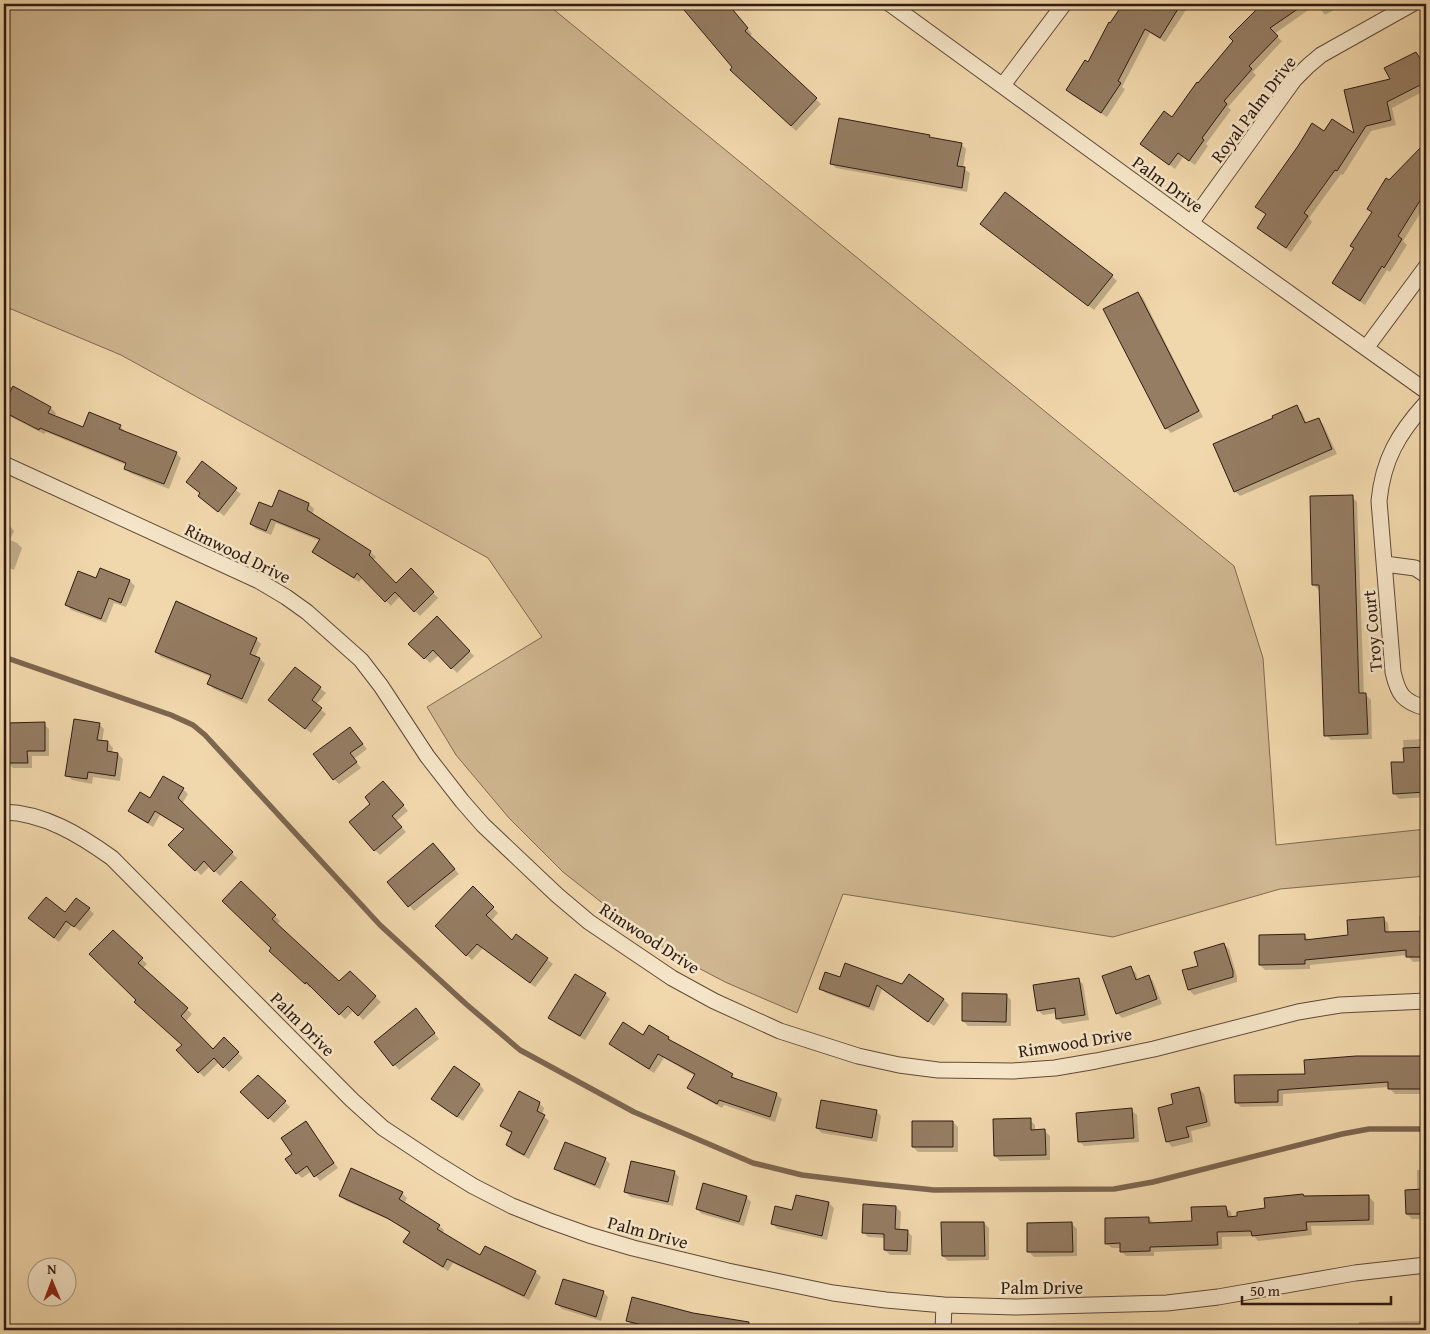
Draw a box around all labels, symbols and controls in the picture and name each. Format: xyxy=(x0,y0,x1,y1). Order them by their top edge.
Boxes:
street label: Royal Palm Drive xyxy=(1204,50,1302,168)
street label: Palm Drive xyxy=(1127,149,1209,219)
street label: Rimwood Drive xyxy=(180,516,296,590)
street label: Troy Court xyxy=(1355,588,1389,673)
street label: Rimwood Drive xyxy=(594,895,706,981)
street label: Palm Drive xyxy=(264,985,342,1063)
street label: Rimwood Drive xyxy=(1016,1020,1134,1064)
street label: Palm Drive xyxy=(605,1208,691,1256)
north arrow xyxy=(28,1256,78,1306)
text: N xyxy=(47,1259,57,1279)
street label: Palm Drive xyxy=(1001,1274,1083,1301)
scale bar xyxy=(1242,1274,1391,1306)
text: 50 m xyxy=(1250,1280,1281,1301)

